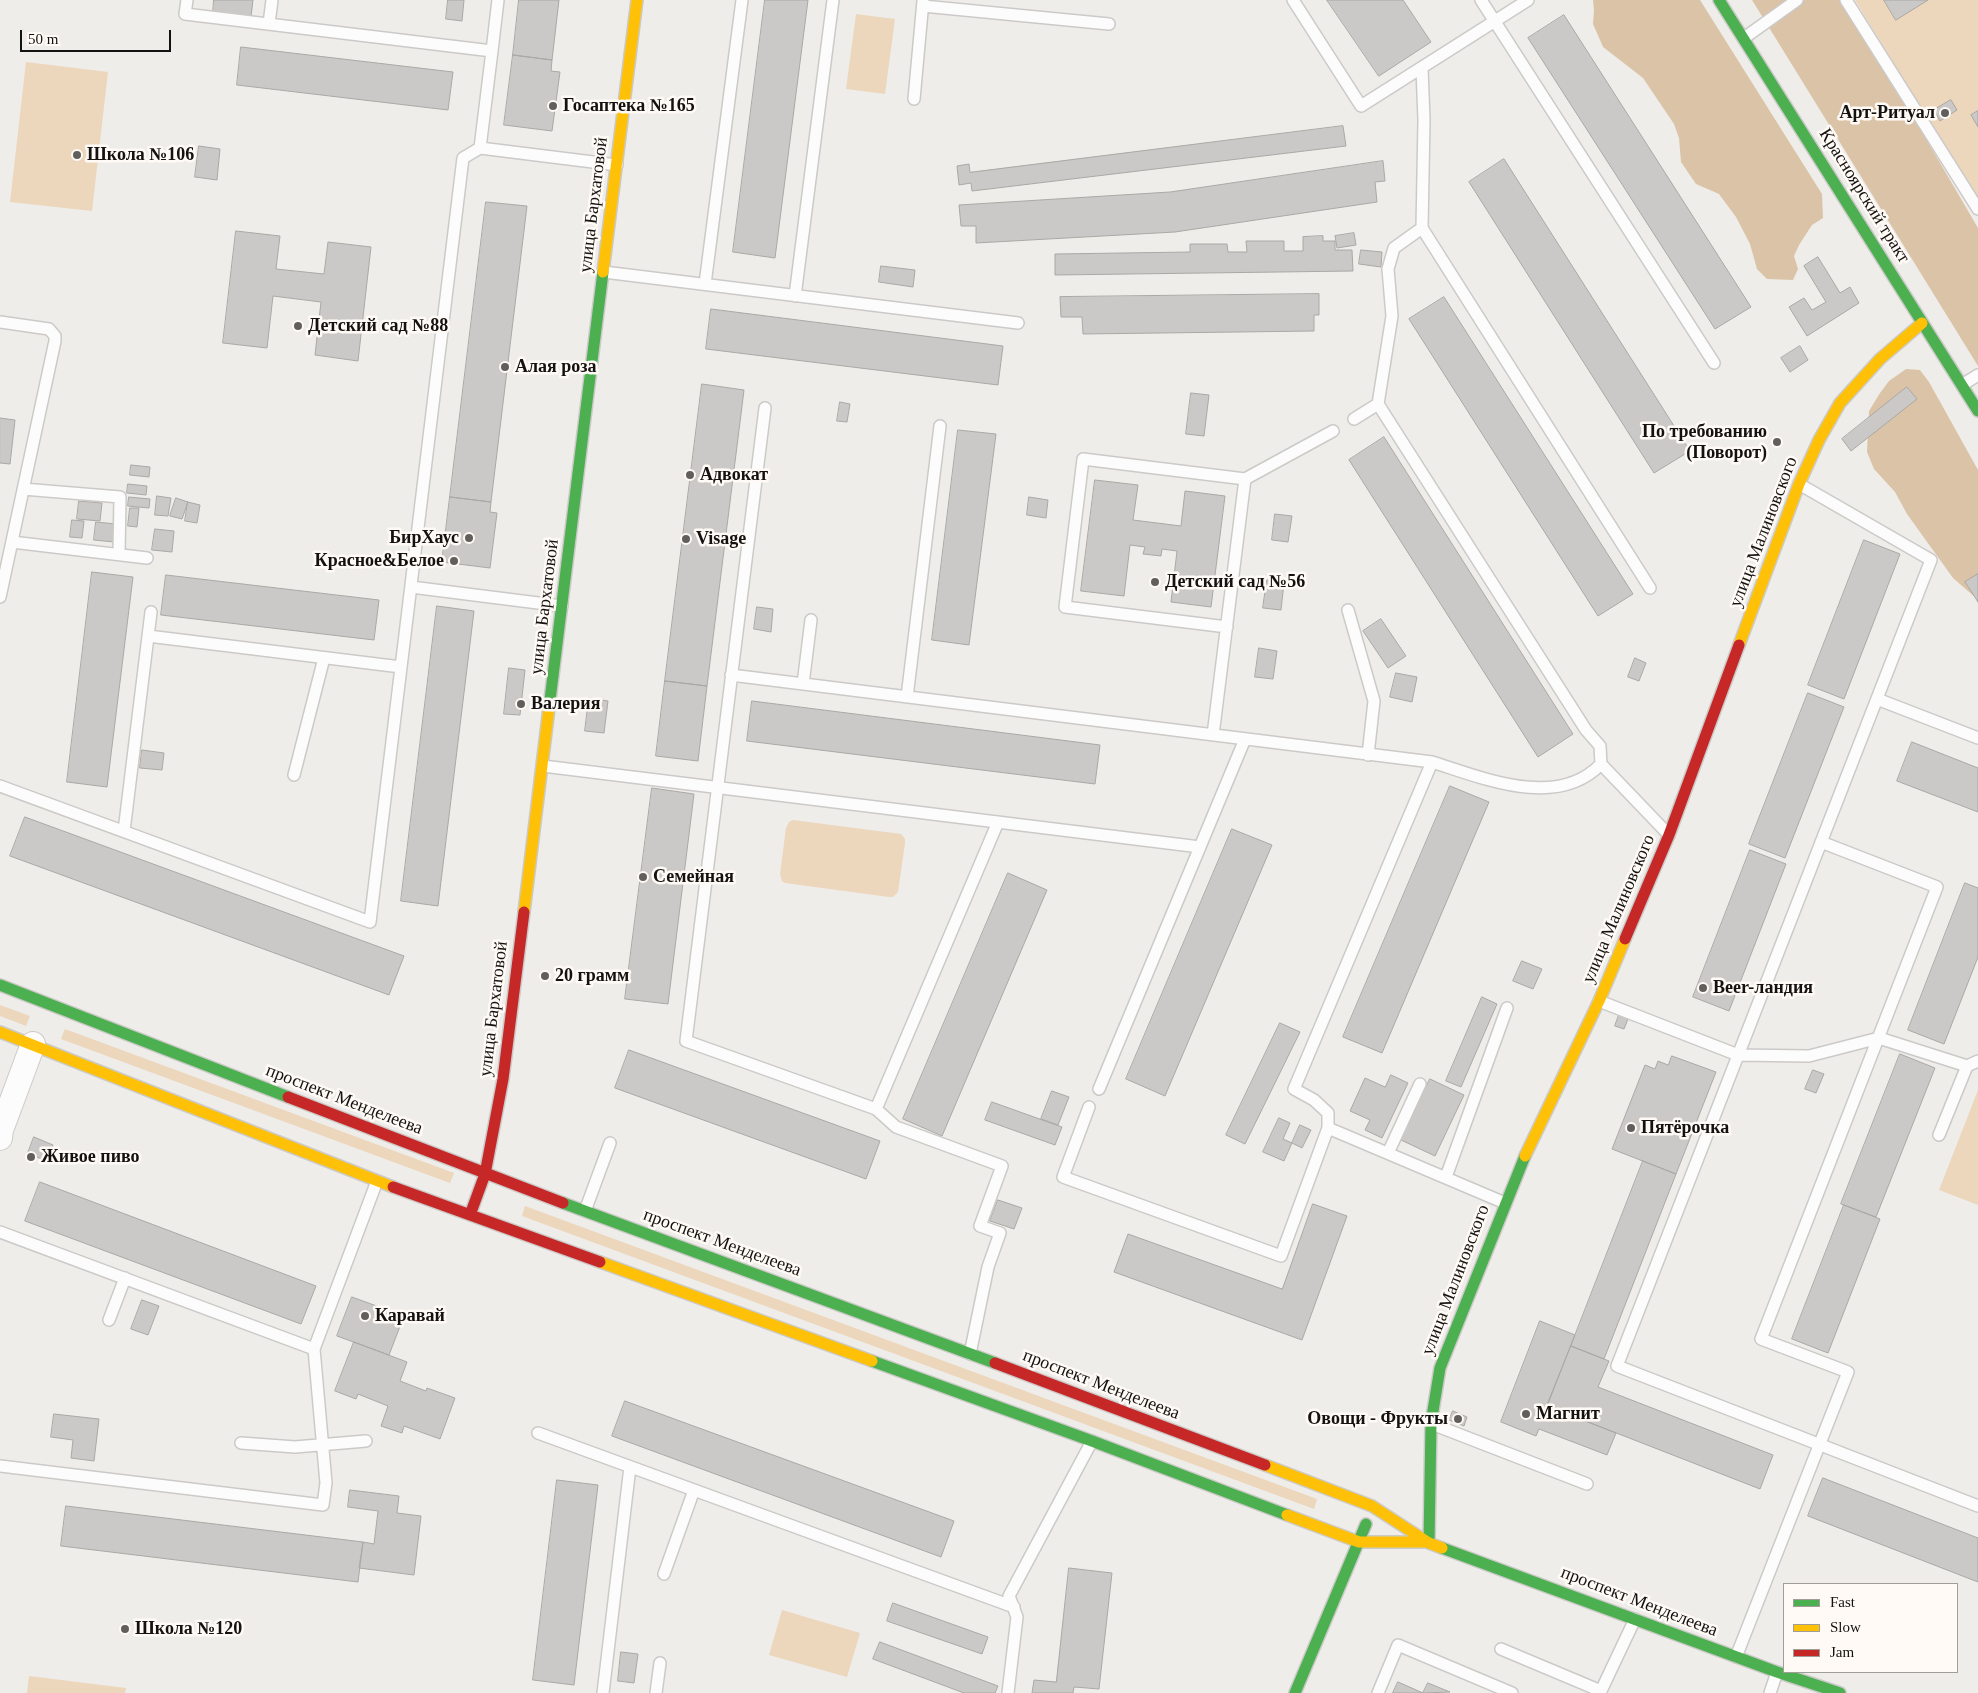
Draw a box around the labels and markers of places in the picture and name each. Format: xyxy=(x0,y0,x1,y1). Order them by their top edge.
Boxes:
place label: Госаптека №165 xyxy=(563,95,695,117)
marker: Госаптека №165 xyxy=(547,100,559,112)
place label: Арт-Ритуал xyxy=(1839,102,1935,124)
marker: Арт-Ритуал xyxy=(1939,107,1951,119)
place label: Школа №106 xyxy=(87,144,194,166)
marker: Школа №106 xyxy=(71,149,83,161)
place label: Детский сад №88 xyxy=(308,315,448,337)
marker: Детский сад №88 xyxy=(292,320,304,332)
place label: Алая роза xyxy=(515,356,597,378)
marker: Алая роза xyxy=(499,361,511,373)
place label: По требованию (Поворот) xyxy=(1642,421,1767,464)
marker: По требованию (Поворот) xyxy=(1771,436,1783,448)
place label: Адвокат xyxy=(700,464,768,486)
marker: Адвокат xyxy=(684,469,696,481)
place label: БирХаус xyxy=(389,527,459,549)
place label: Visage xyxy=(696,528,746,550)
marker: БирХаус xyxy=(463,532,475,544)
marker: Visage xyxy=(680,533,692,545)
place label: Красное&Белое xyxy=(315,550,444,572)
marker: Красное&Белое xyxy=(448,555,460,567)
place label: Детский сад №56 xyxy=(1165,571,1305,593)
marker: Детский сад №56 xyxy=(1149,576,1161,588)
place label: Валерия xyxy=(531,693,600,715)
marker: Валерия xyxy=(515,698,527,710)
place label: Семейная xyxy=(653,866,734,888)
marker: Семейная xyxy=(637,871,649,883)
place label: 20 грамм xyxy=(555,965,629,987)
marker: 20 грамм xyxy=(539,970,551,982)
place label: Beer-ландия xyxy=(1713,977,1813,999)
marker: Beer-ландия xyxy=(1697,982,1709,994)
place label: Пятёрочка xyxy=(1641,1117,1729,1139)
marker: Пятёрочка xyxy=(1625,1122,1637,1134)
place label: Живое пиво xyxy=(41,1146,140,1168)
marker: Живое пиво xyxy=(25,1151,37,1163)
place label: Каравай xyxy=(375,1305,445,1327)
marker: Каравай xyxy=(359,1310,371,1322)
place label: Магнит xyxy=(1536,1403,1600,1425)
place label: Овощи - Фрукты xyxy=(1307,1408,1448,1430)
marker: Магнит xyxy=(1520,1408,1532,1420)
marker: Овощи - Фрукты xyxy=(1452,1413,1464,1425)
place label: Школа №120 xyxy=(135,1618,242,1640)
marker: Школа №120 xyxy=(119,1623,131,1635)

